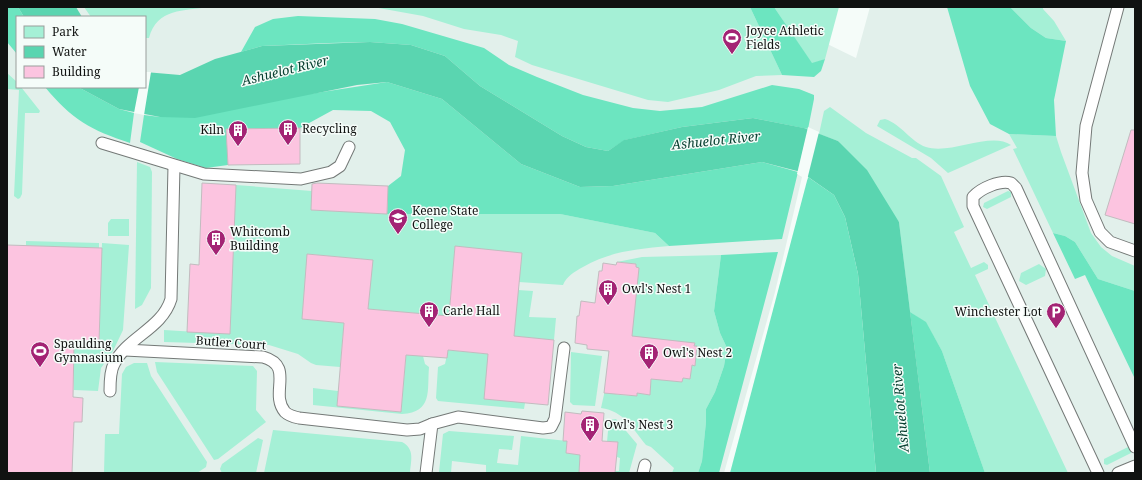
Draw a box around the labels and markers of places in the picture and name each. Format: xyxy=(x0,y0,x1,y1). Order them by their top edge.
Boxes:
place label: Joyce Athletic Fields xyxy=(745,22,824,53)
sports icon: Joyce Athletic Fields xyxy=(721,27,743,55)
building icon: Recycling xyxy=(277,118,299,146)
building icon: Kiln xyxy=(227,119,249,147)
place label: Recycling xyxy=(302,120,357,137)
place label: Kiln xyxy=(200,121,224,138)
place label: Keene State College xyxy=(412,202,478,233)
school or university icon: Keene State College xyxy=(387,207,409,235)
place label: Whitcomb Building xyxy=(230,223,290,254)
building icon: Whitcomb Building xyxy=(205,228,227,256)
building icon: Owl's Nest 1 xyxy=(597,278,619,306)
place label: Owl's Nest 1 xyxy=(622,280,691,297)
building icon: Carle Hall xyxy=(418,300,440,328)
parking icon: Winchester Lot xyxy=(1045,301,1067,329)
place label: Carle Hall xyxy=(443,302,500,319)
place label: Winchester Lot xyxy=(954,303,1042,320)
place label: Spaulding Gymnasium xyxy=(54,335,123,366)
sports icon: Spaulding Gymnasium xyxy=(29,340,51,368)
building icon: Owl's Nest 2 xyxy=(638,342,660,370)
place label: Owl's Nest 2 xyxy=(663,344,732,361)
building icon: Owl's Nest 3 xyxy=(579,414,601,442)
place label: Owl's Nest 3 xyxy=(604,416,673,433)

